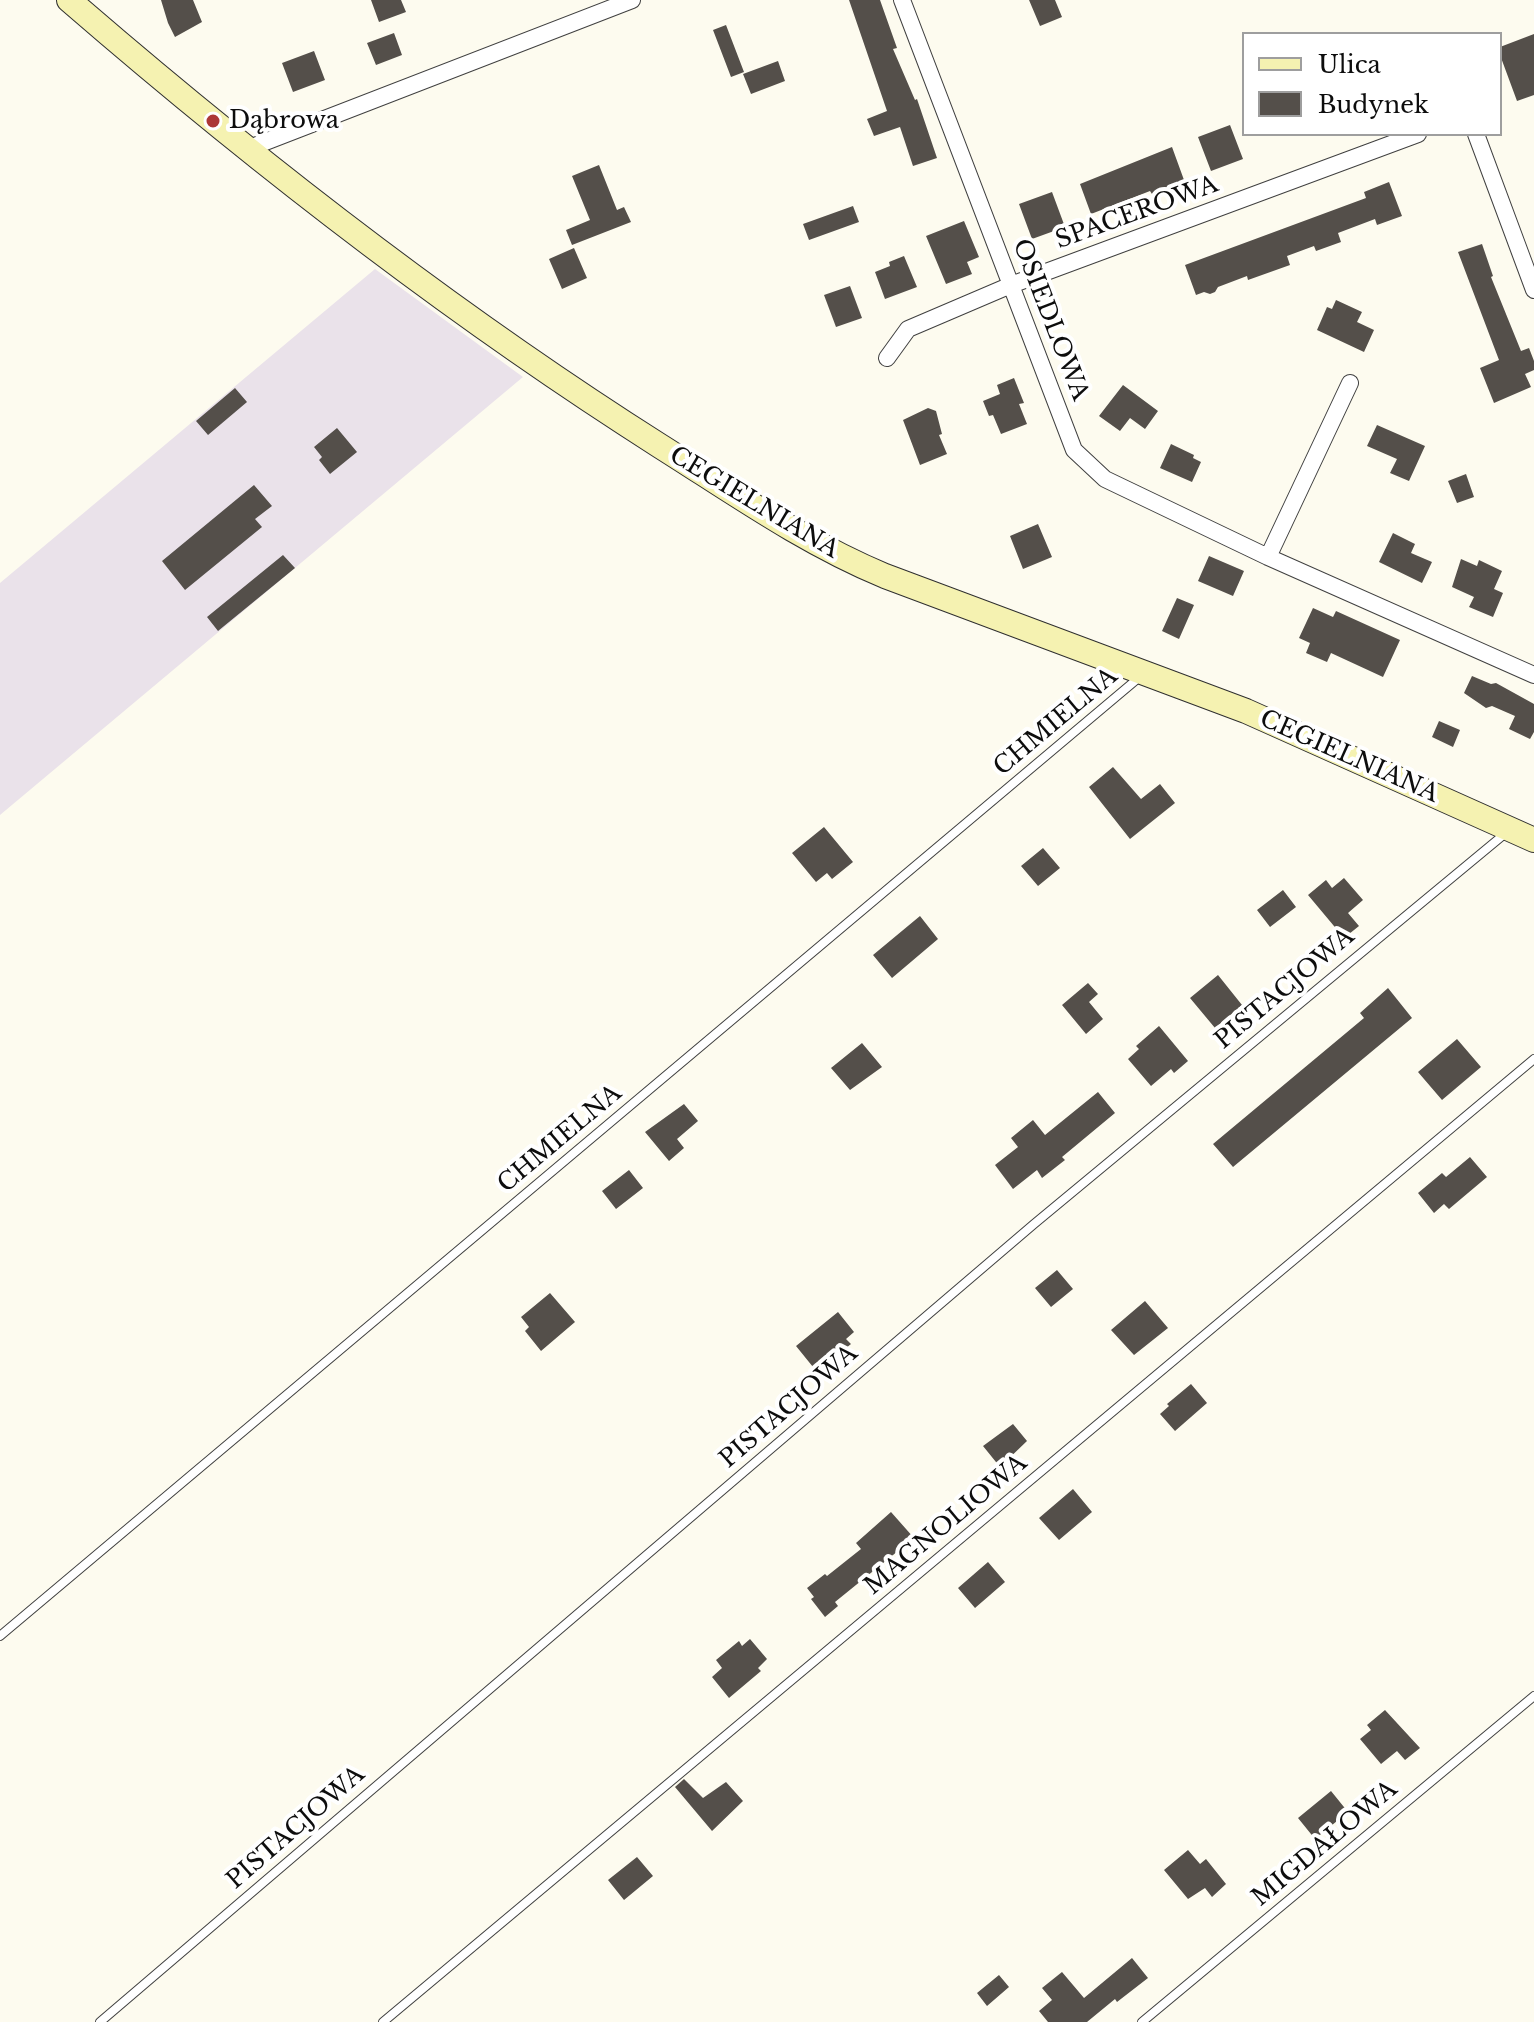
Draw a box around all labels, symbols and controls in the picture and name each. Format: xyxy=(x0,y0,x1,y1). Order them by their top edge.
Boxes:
legend xyxy=(1242,32,1502,136)
text: Ulica xyxy=(1318,50,1381,79)
text: Budynek xyxy=(1318,90,1429,119)
place label: Dąbrowa xyxy=(229,107,339,135)
marker: Dąbrowa xyxy=(204,112,222,130)
street label: SPACEROWA xyxy=(1052,170,1222,256)
street label: OSIEDLOWA xyxy=(1006,235,1094,405)
street label: CEGIELNIANA xyxy=(664,441,844,565)
street label: CHMIELNA xyxy=(988,662,1124,782)
street label: CEGIELNIANA xyxy=(1255,705,1443,809)
street label: PISTACJOWA xyxy=(1210,922,1360,1056)
street label: CHMIELNA xyxy=(492,1079,628,1199)
street label: PISTACJOWA xyxy=(714,1339,864,1475)
street label: MAGNOLIOWA xyxy=(859,1449,1033,1601)
street label: PISTACJOWA xyxy=(221,1760,371,1896)
street label: MIGDAŁOWA xyxy=(1247,1775,1403,1913)

